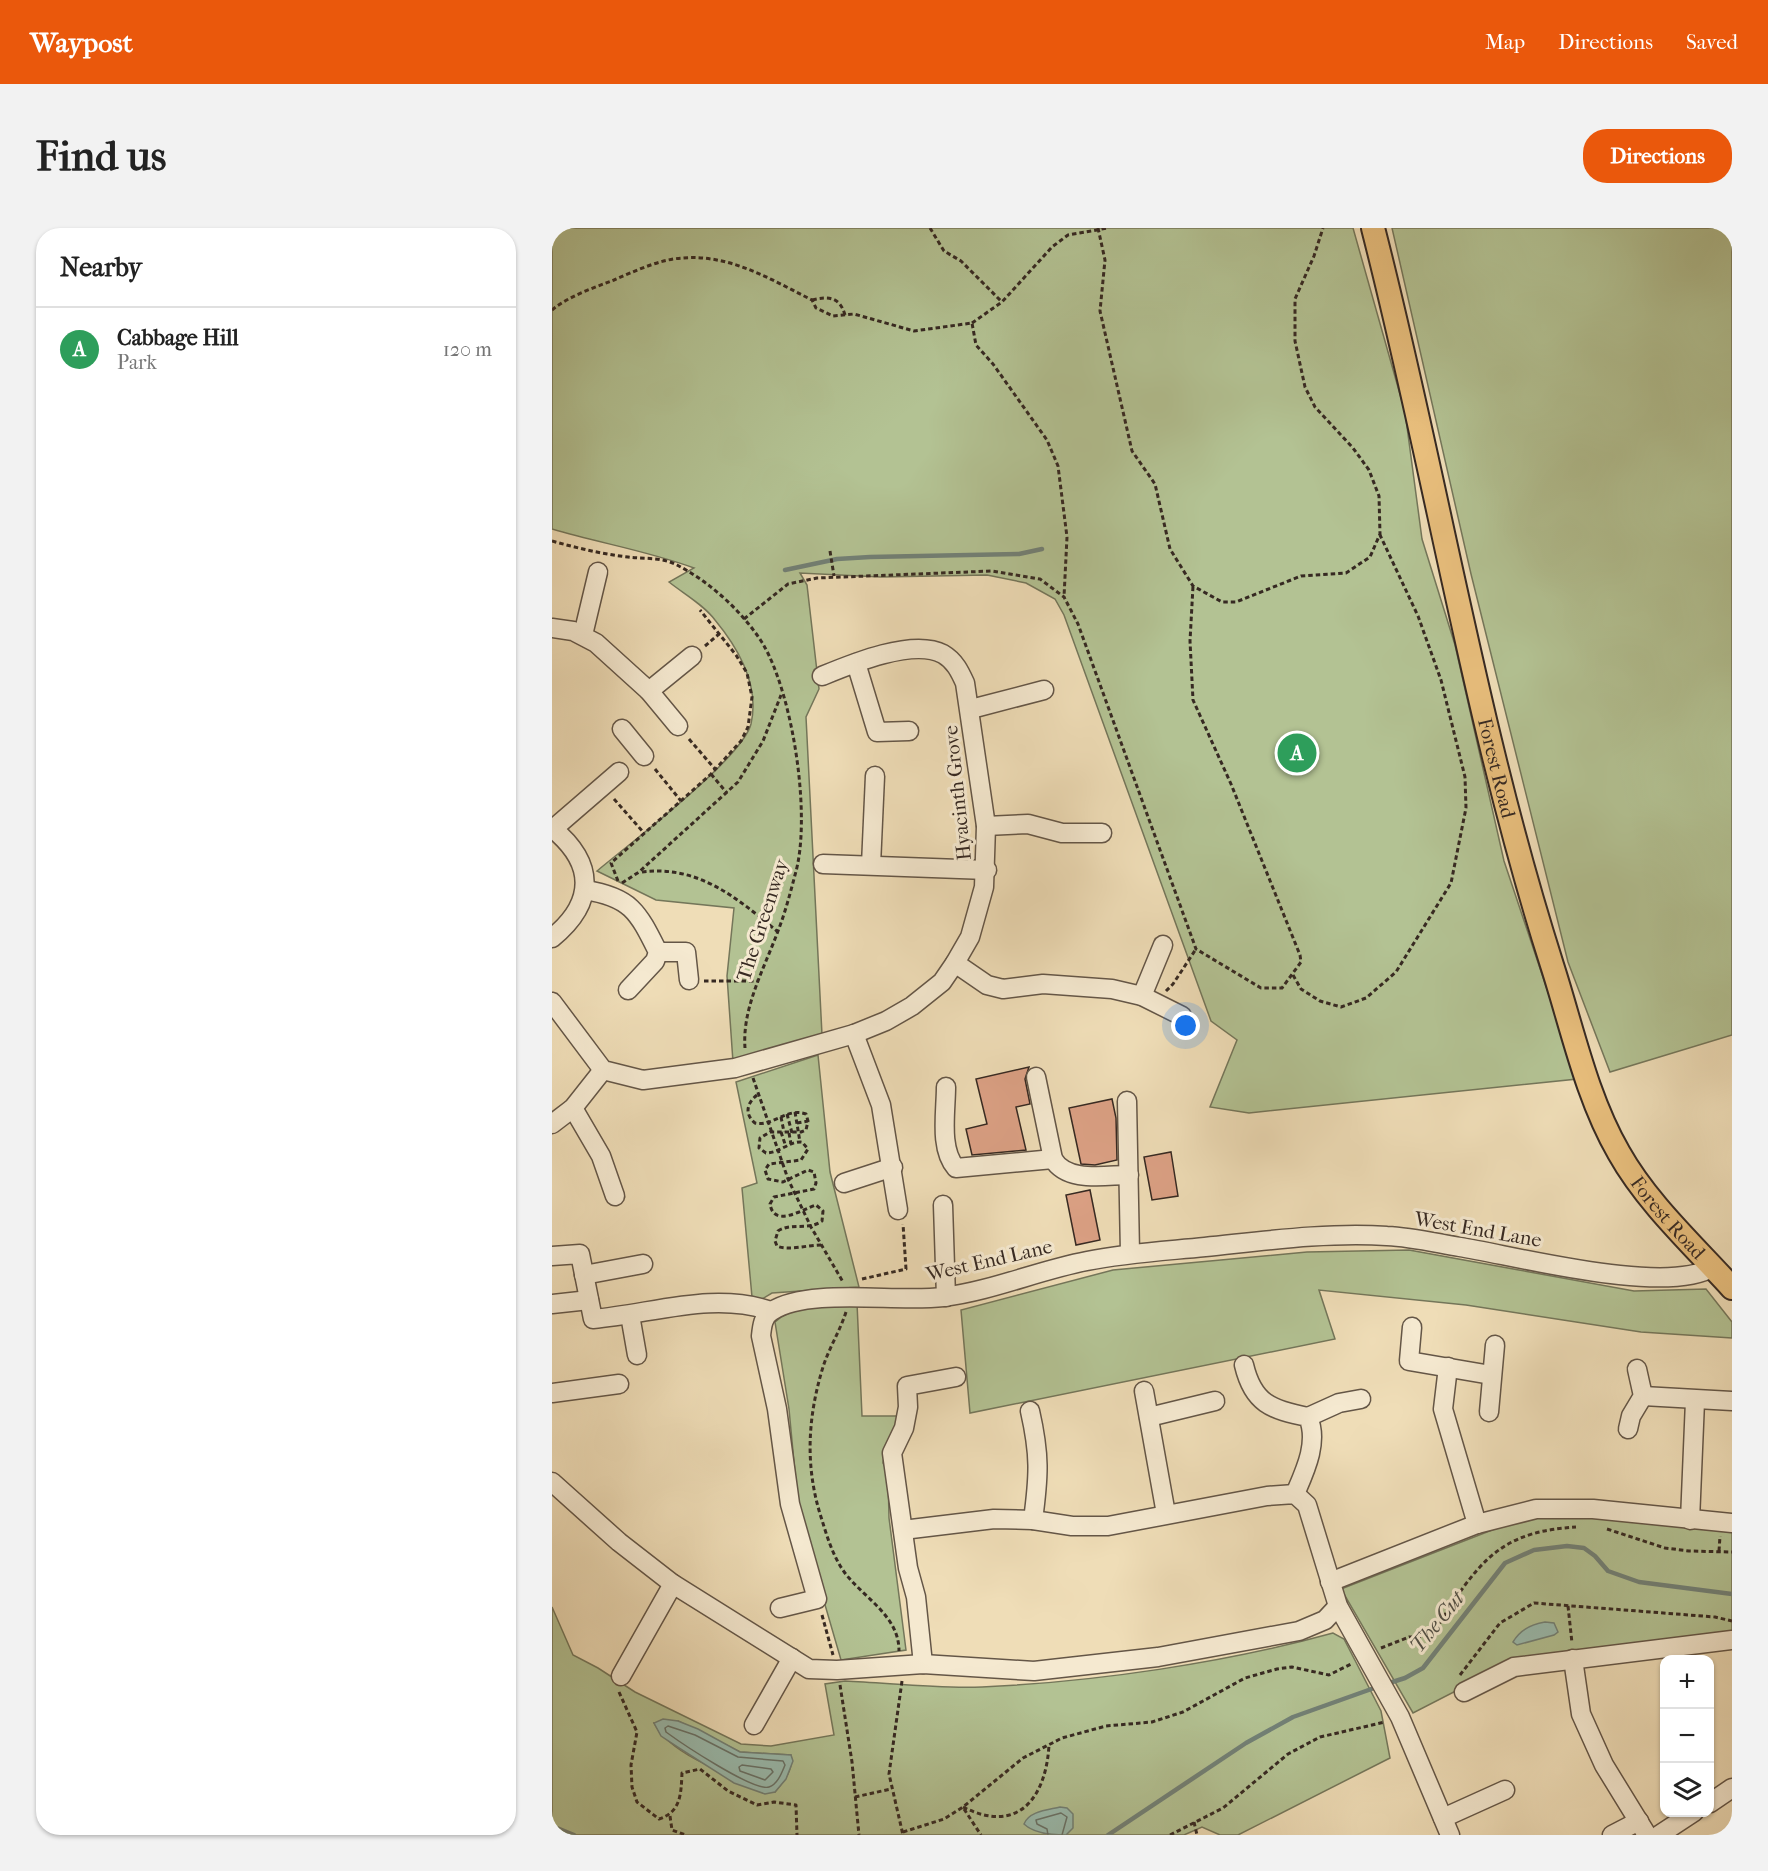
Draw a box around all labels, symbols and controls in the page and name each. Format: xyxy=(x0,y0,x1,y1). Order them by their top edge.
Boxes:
text: Waypost xyxy=(30,26,133,59)
text: Map xyxy=(1485,30,1525,54)
text: Directions xyxy=(1558,30,1653,54)
text: Saved xyxy=(1686,30,1738,54)
button: Directions xyxy=(1583,129,1732,183)
text: Find us xyxy=(36,132,166,181)
text: Nearby xyxy=(60,252,142,283)
text: Cabbage Hill xyxy=(117,325,239,351)
text: A xyxy=(73,338,86,361)
text: 120 m xyxy=(443,338,492,361)
text: Park xyxy=(117,351,157,374)
street label: Forest Road xyxy=(1473,716,1520,822)
street label: Hyacinth Grove xyxy=(939,724,976,862)
pin: A xyxy=(1278,730,1316,776)
street label: The Greenway xyxy=(732,855,793,984)
your location xyxy=(1171,1011,1200,1040)
street label: Forest Road xyxy=(1625,1172,1711,1265)
street label: West End Lane xyxy=(1412,1207,1543,1252)
street label: West End Lane xyxy=(923,1235,1054,1286)
water label: The Cut xyxy=(1405,1585,1470,1657)
map controls xyxy=(1660,1655,1714,1817)
button: + xyxy=(1660,1655,1714,1709)
button: − xyxy=(1660,1709,1714,1763)
button: layers xyxy=(1660,1763,1714,1817)

